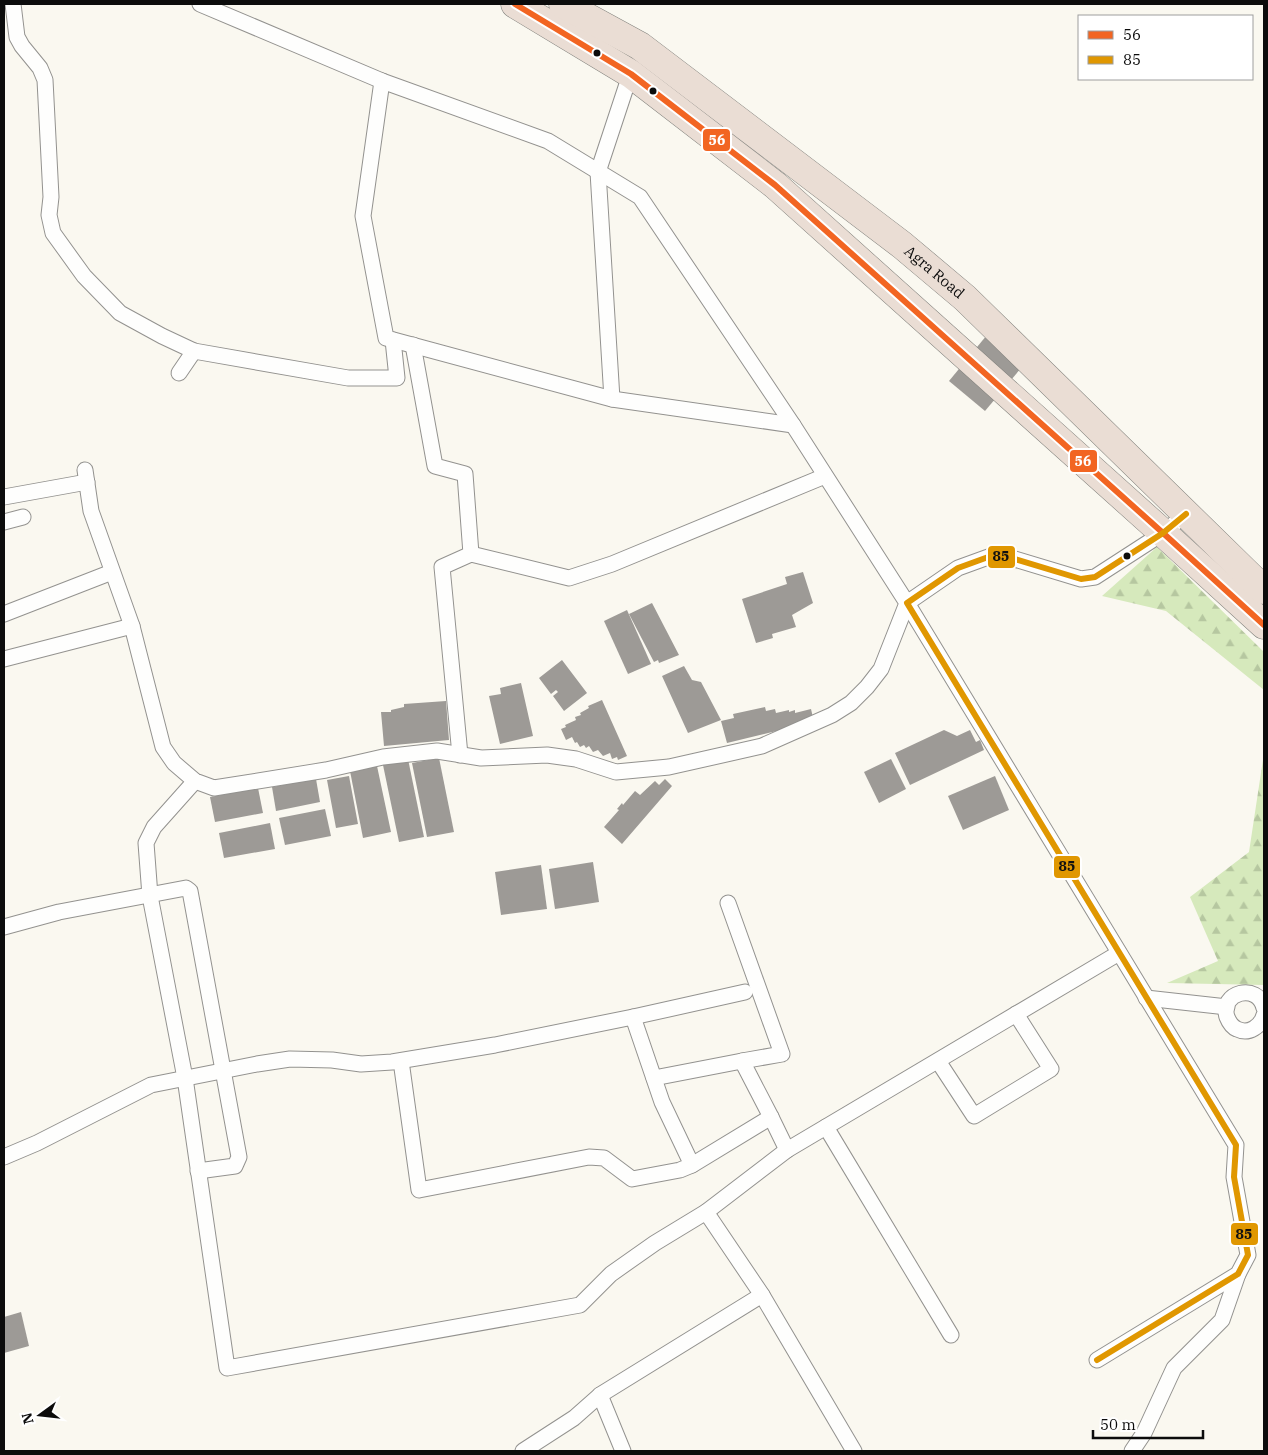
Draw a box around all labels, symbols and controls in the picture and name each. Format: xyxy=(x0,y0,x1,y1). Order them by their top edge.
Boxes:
legend xyxy=(1078,15,1253,80)
text: 56 xyxy=(1123,25,1141,44)
unlabelled marker xyxy=(592,48,602,58)
text: 85 xyxy=(1123,50,1141,69)
unlabelled marker xyxy=(648,86,658,96)
line badge: 56 xyxy=(702,128,731,152)
text: 56 xyxy=(709,131,725,149)
street label: Agra Road xyxy=(901,241,969,302)
line badge: 56 xyxy=(1069,449,1098,473)
text: 56 xyxy=(1075,452,1091,470)
line badge: 85 xyxy=(987,545,1016,569)
text: 85 xyxy=(993,547,1009,565)
unlabelled marker xyxy=(1122,551,1132,561)
line badge: 85 xyxy=(1053,855,1081,879)
text: 85 xyxy=(1059,857,1075,875)
line badge: 85 xyxy=(1230,1222,1259,1246)
text: 85 xyxy=(1236,1225,1252,1243)
north arrow xyxy=(15,1390,65,1440)
scale bar xyxy=(1093,1408,1203,1440)
text: N xyxy=(17,1411,38,1426)
text: 50 m xyxy=(1100,1415,1136,1434)

